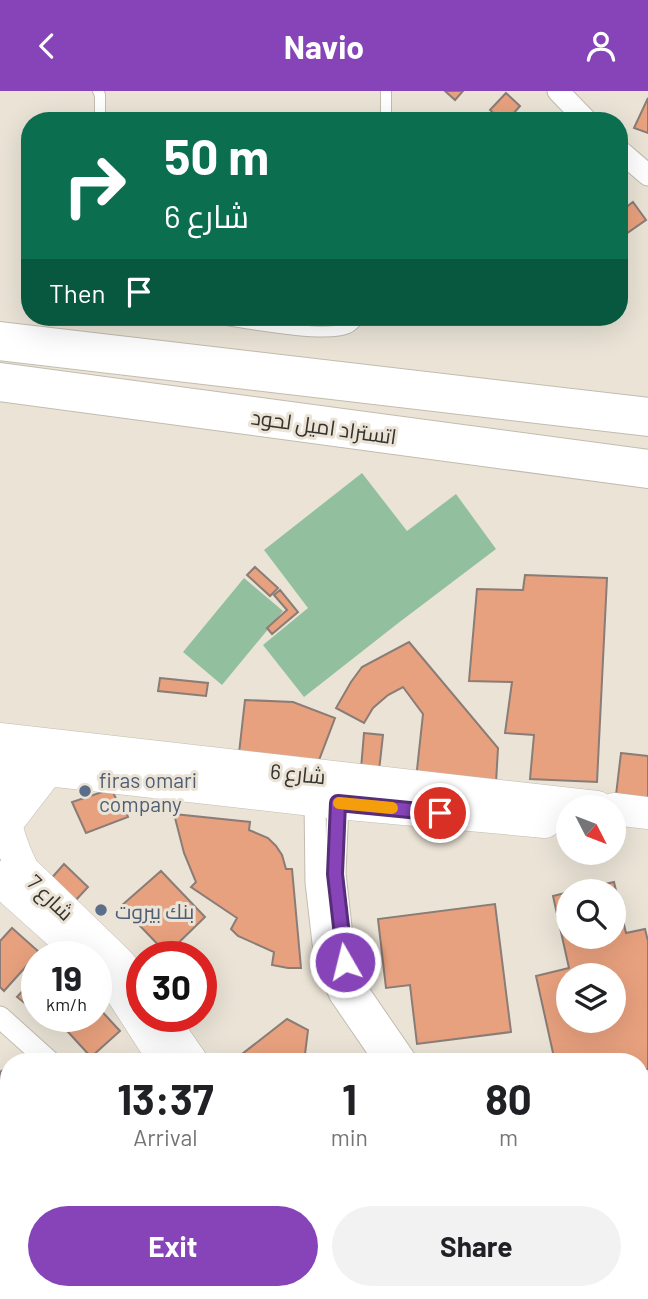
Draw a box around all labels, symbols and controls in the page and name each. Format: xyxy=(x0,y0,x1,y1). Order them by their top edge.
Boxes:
icon: back xyxy=(28,27,66,65)
text: Navio xyxy=(284,27,364,65)
icon: person xyxy=(582,27,620,65)
text: 50 m xyxy=(164,126,269,185)
icon: right xyxy=(49,140,140,231)
text: شارع 6 xyxy=(164,196,249,234)
icon: arrive xyxy=(120,273,158,311)
text: Then xyxy=(49,277,106,308)
street label: اتستراد اميل لحود xyxy=(249,403,398,451)
street label: شارع 6 xyxy=(269,758,327,791)
place label: firas omari company xyxy=(99,767,197,816)
marker: firas omari company xyxy=(77,783,93,799)
pin xyxy=(410,783,470,843)
icon: arrive xyxy=(421,794,459,832)
north arrow xyxy=(556,795,626,865)
map controls xyxy=(556,795,626,1033)
street label: شارع 7 xyxy=(21,869,79,927)
button: search xyxy=(556,879,626,949)
place label: بنك بيروت xyxy=(115,898,194,924)
marker: بنك بيروت xyxy=(93,902,109,918)
position arrow xyxy=(308,925,382,999)
speed limit sign: 30 xyxy=(126,941,217,1032)
text: 19 xyxy=(51,956,82,998)
button: layers xyxy=(556,963,626,1033)
text: km/h xyxy=(46,993,87,1015)
text: 13:37 xyxy=(117,1073,214,1123)
text: 1 xyxy=(342,1073,357,1123)
text: 80 xyxy=(485,1073,532,1123)
text: Arrival xyxy=(133,1123,197,1151)
text: min xyxy=(331,1123,368,1151)
text: m xyxy=(499,1123,518,1151)
button: Exit xyxy=(28,1206,318,1286)
button: Share xyxy=(332,1206,621,1286)

